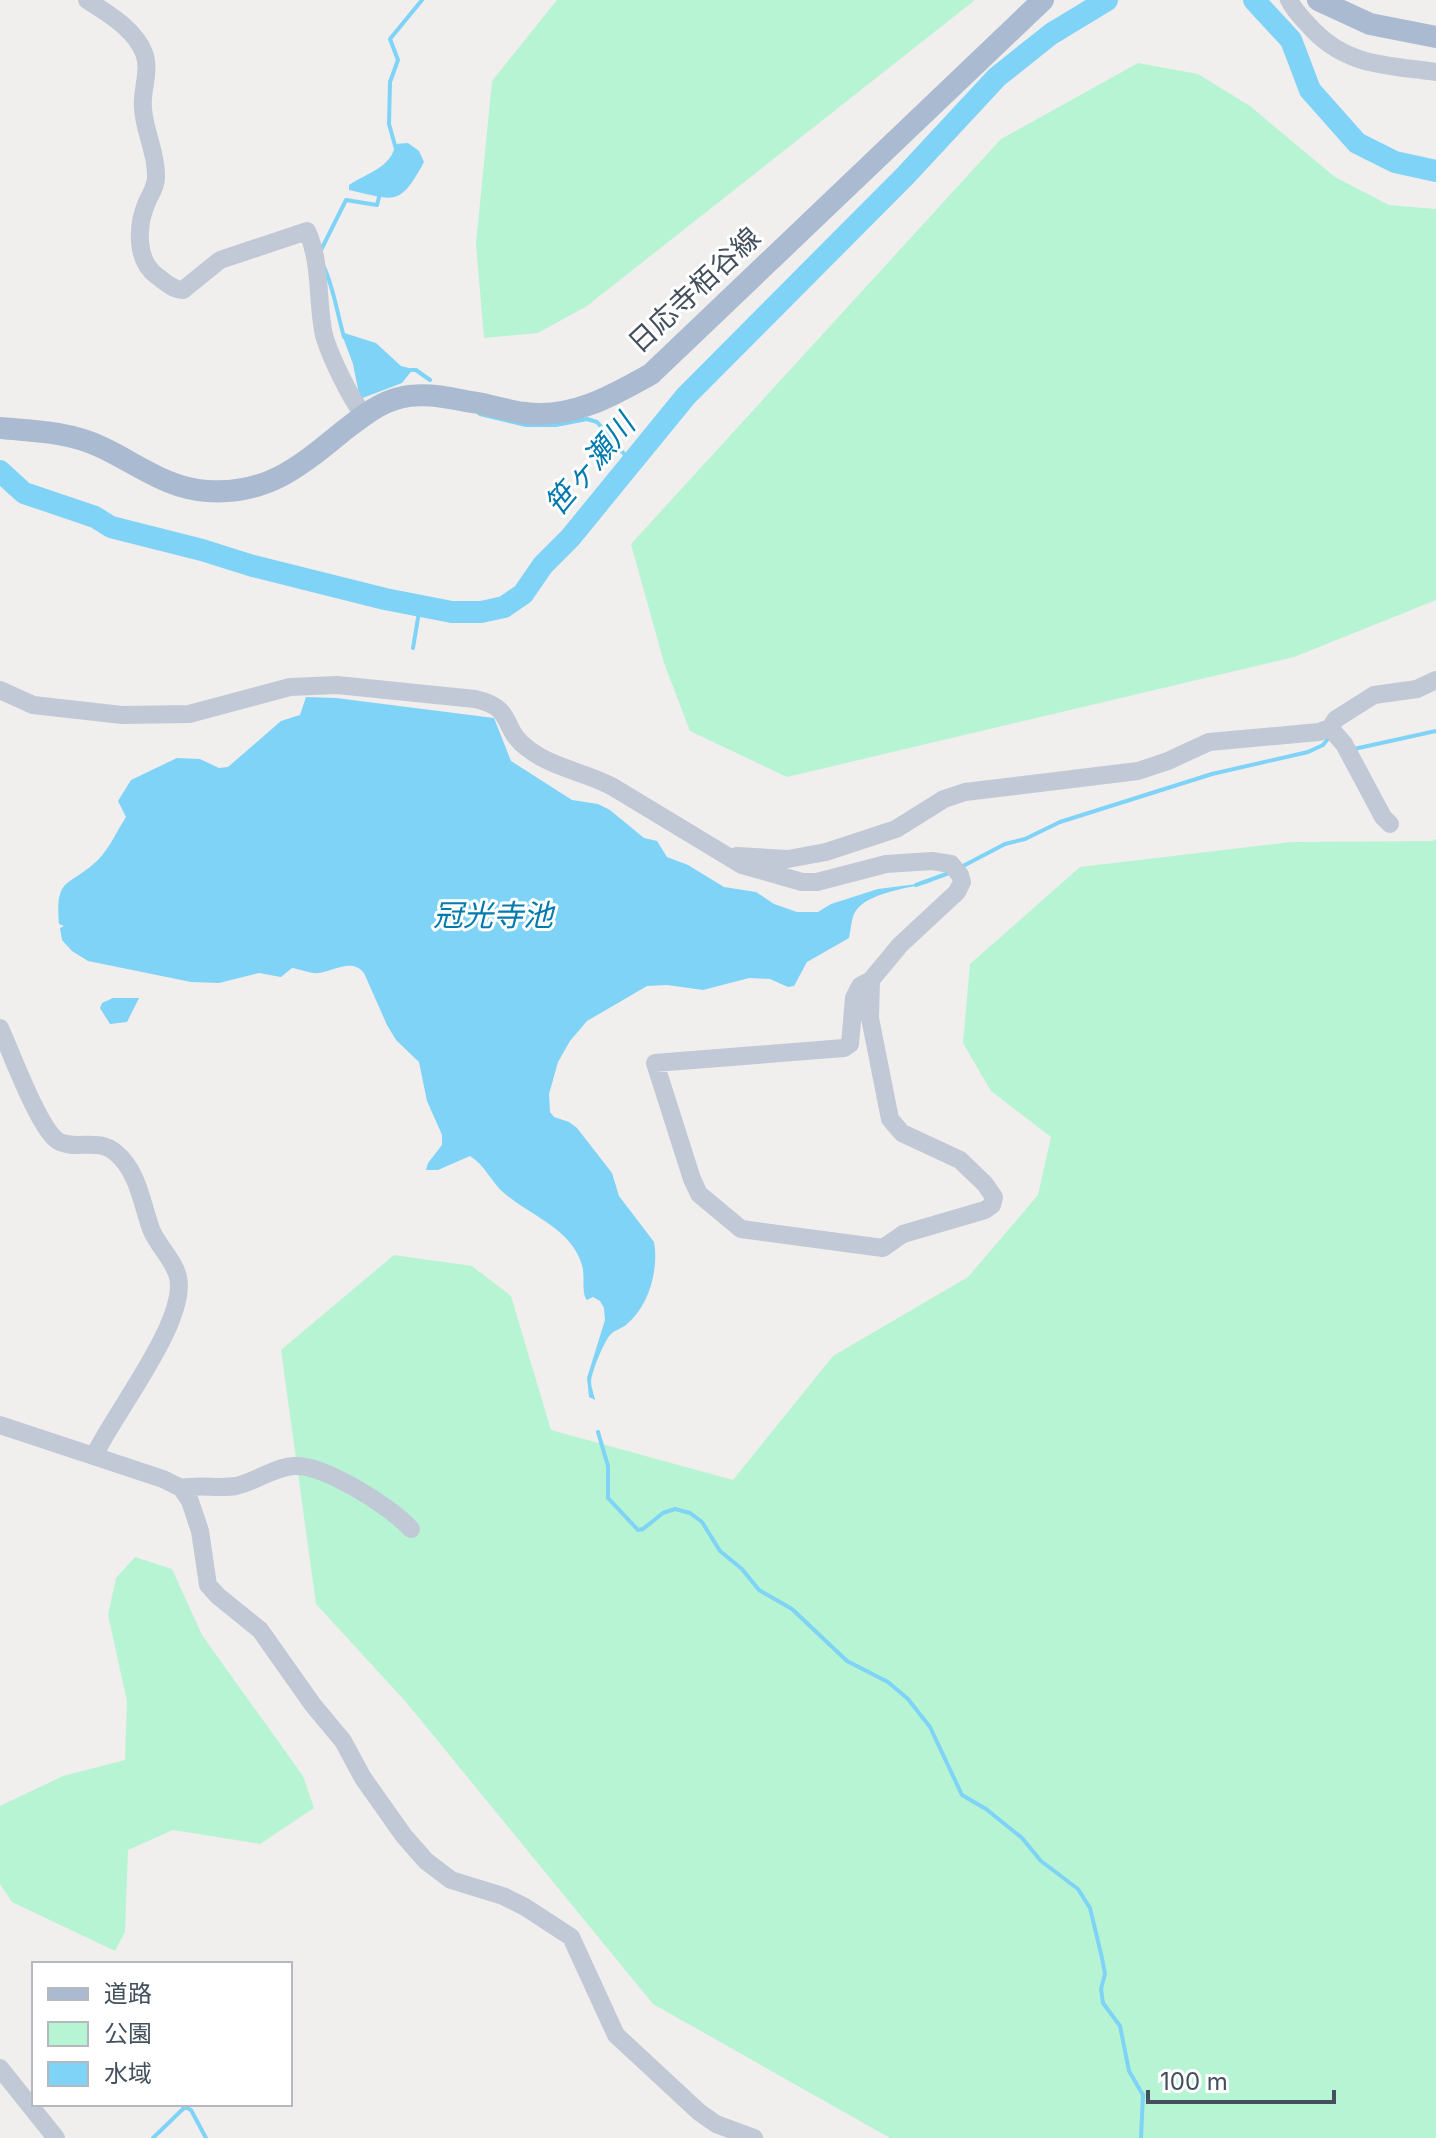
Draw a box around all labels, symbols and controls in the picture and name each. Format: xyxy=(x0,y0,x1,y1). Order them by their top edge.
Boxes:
street label: 日応寺栢谷線 xyxy=(621,220,767,360)
water label: 笹ヶ瀬川 xyxy=(537,405,644,522)
water label: 冠光寺池 xyxy=(433,897,556,933)
legend xyxy=(32,1962,292,2106)
text: 道路 xyxy=(104,1979,152,2008)
text: 公園 xyxy=(104,2019,152,2048)
scale bar xyxy=(1148,2054,1334,2104)
text: 水域 xyxy=(104,2059,152,2088)
text: 100 m xyxy=(1160,2067,1228,2096)

